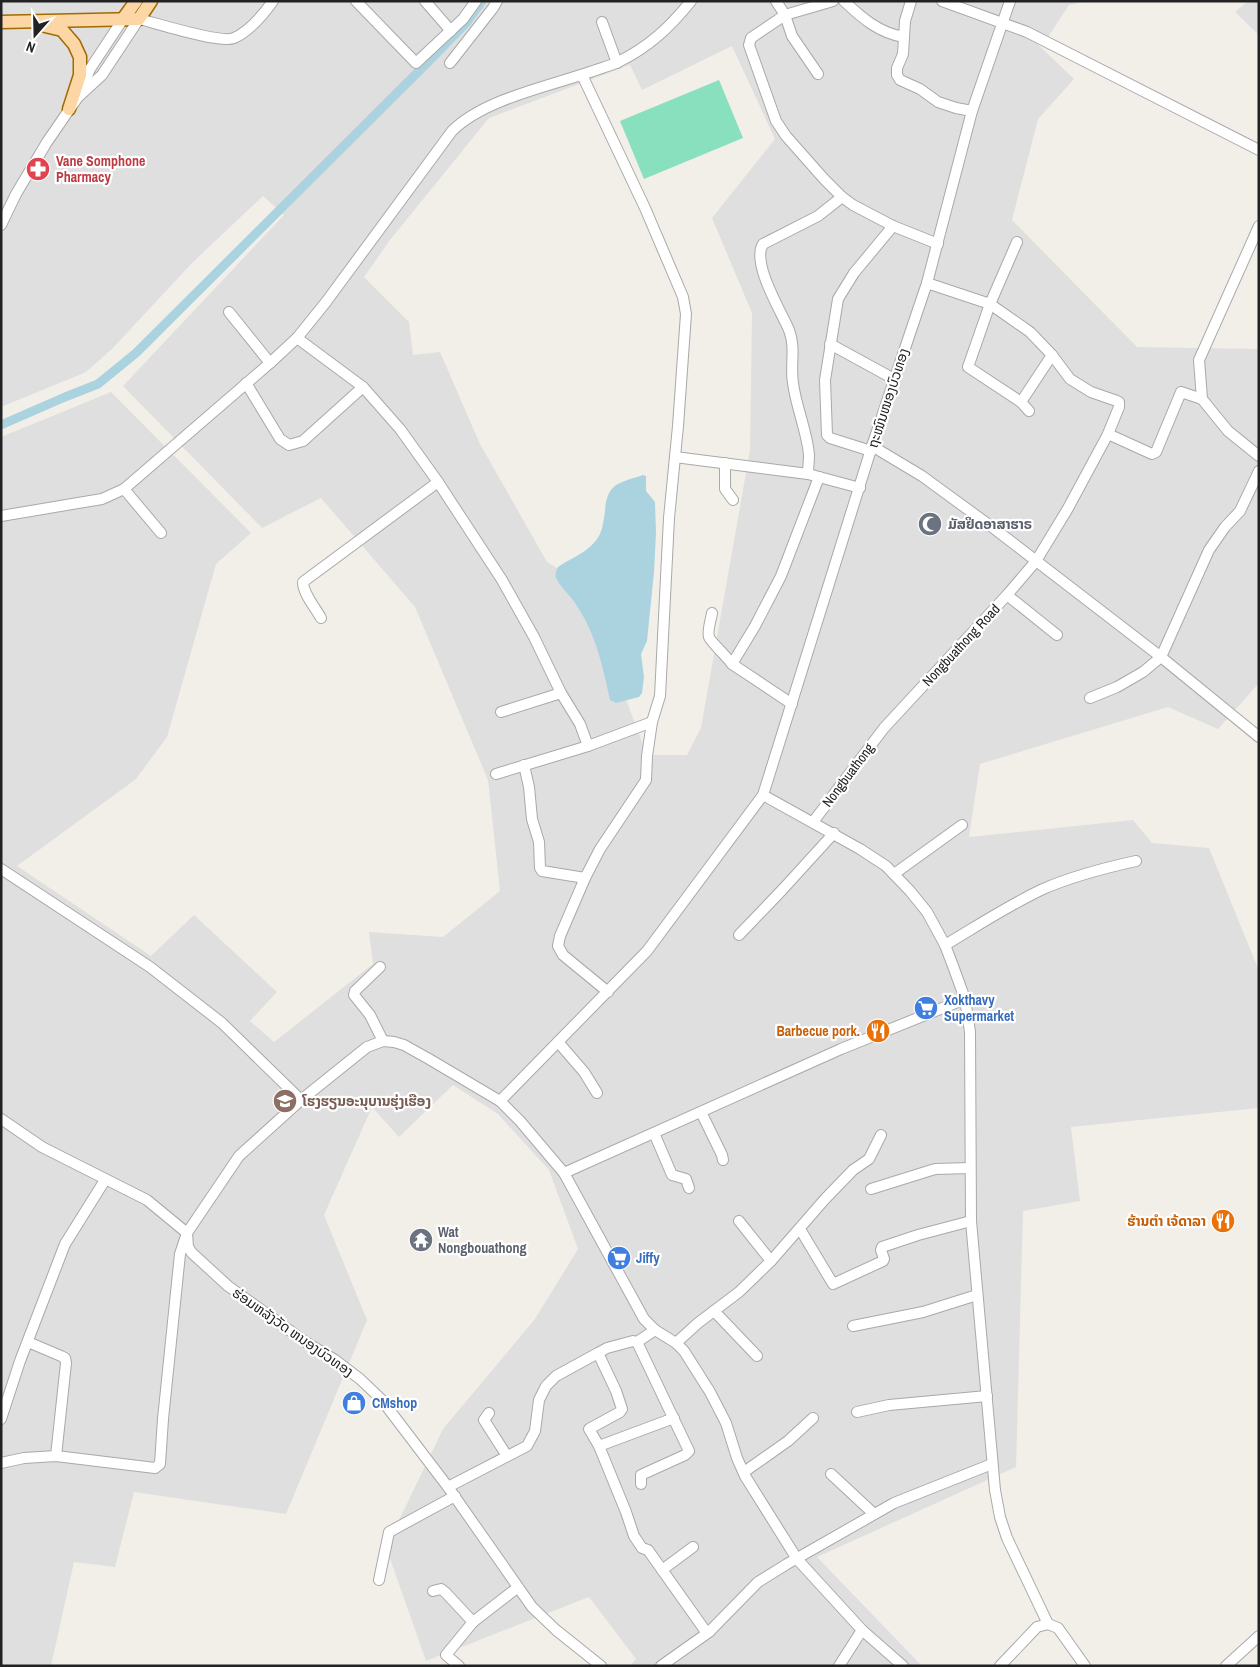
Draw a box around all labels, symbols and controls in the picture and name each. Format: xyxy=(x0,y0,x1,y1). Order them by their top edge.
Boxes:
north arrow xyxy=(10,10,60,60)
text: N xyxy=(24,37,38,57)
place label: Vane Somphone Pharmacy xyxy=(56,152,145,186)
pharmacy icon: Vane Somphone Pharmacy xyxy=(25,156,51,182)
street label: ຖະໜົນໜອງບົວທອງ xyxy=(863,346,913,450)
mosque icon: ມັສຢິດອາສາຮາຣ xyxy=(917,511,943,537)
place label: ມັສຢິດອາສາຮາຣ xyxy=(948,515,1032,533)
street label: Nongbuathong Road xyxy=(918,600,1004,690)
street label: Nongbuathong xyxy=(818,739,878,810)
place label: Xokthavy Supermarket xyxy=(944,991,1014,1025)
supermarket icon: Xokthavy Supermarket xyxy=(913,995,939,1021)
restaurant icon: Barbecue pork. xyxy=(865,1018,891,1044)
place label: Barbecue pork. xyxy=(776,1022,860,1040)
school or university icon: ໂຮງຮຽນອະນຸບານຮຸ່ງເຮືອງ xyxy=(272,1088,298,1114)
place label: ໂຮງຮຽນອະນຸບານຮຸ່ງເຮືອງ xyxy=(301,1092,431,1110)
restaurant icon: ຮ້ານຕຳ ເຈ້ດາລາ xyxy=(1210,1208,1236,1234)
place label: ຮ້ານຕຳ ເຈ້ດາລາ xyxy=(1127,1212,1206,1230)
place label: Wat Nongbouathong xyxy=(438,1223,527,1257)
temple icon: Wat Nongbouathong xyxy=(408,1227,434,1253)
supermarket icon: Jiffy xyxy=(606,1245,632,1271)
place label: Jiffy xyxy=(636,1249,660,1267)
street label: ຮ່ອມຫລັງວັດ ຫນອງບົວທອງ xyxy=(229,1283,357,1381)
shop icon: CMshop xyxy=(341,1390,367,1416)
place label: CMshop xyxy=(372,1394,417,1412)

